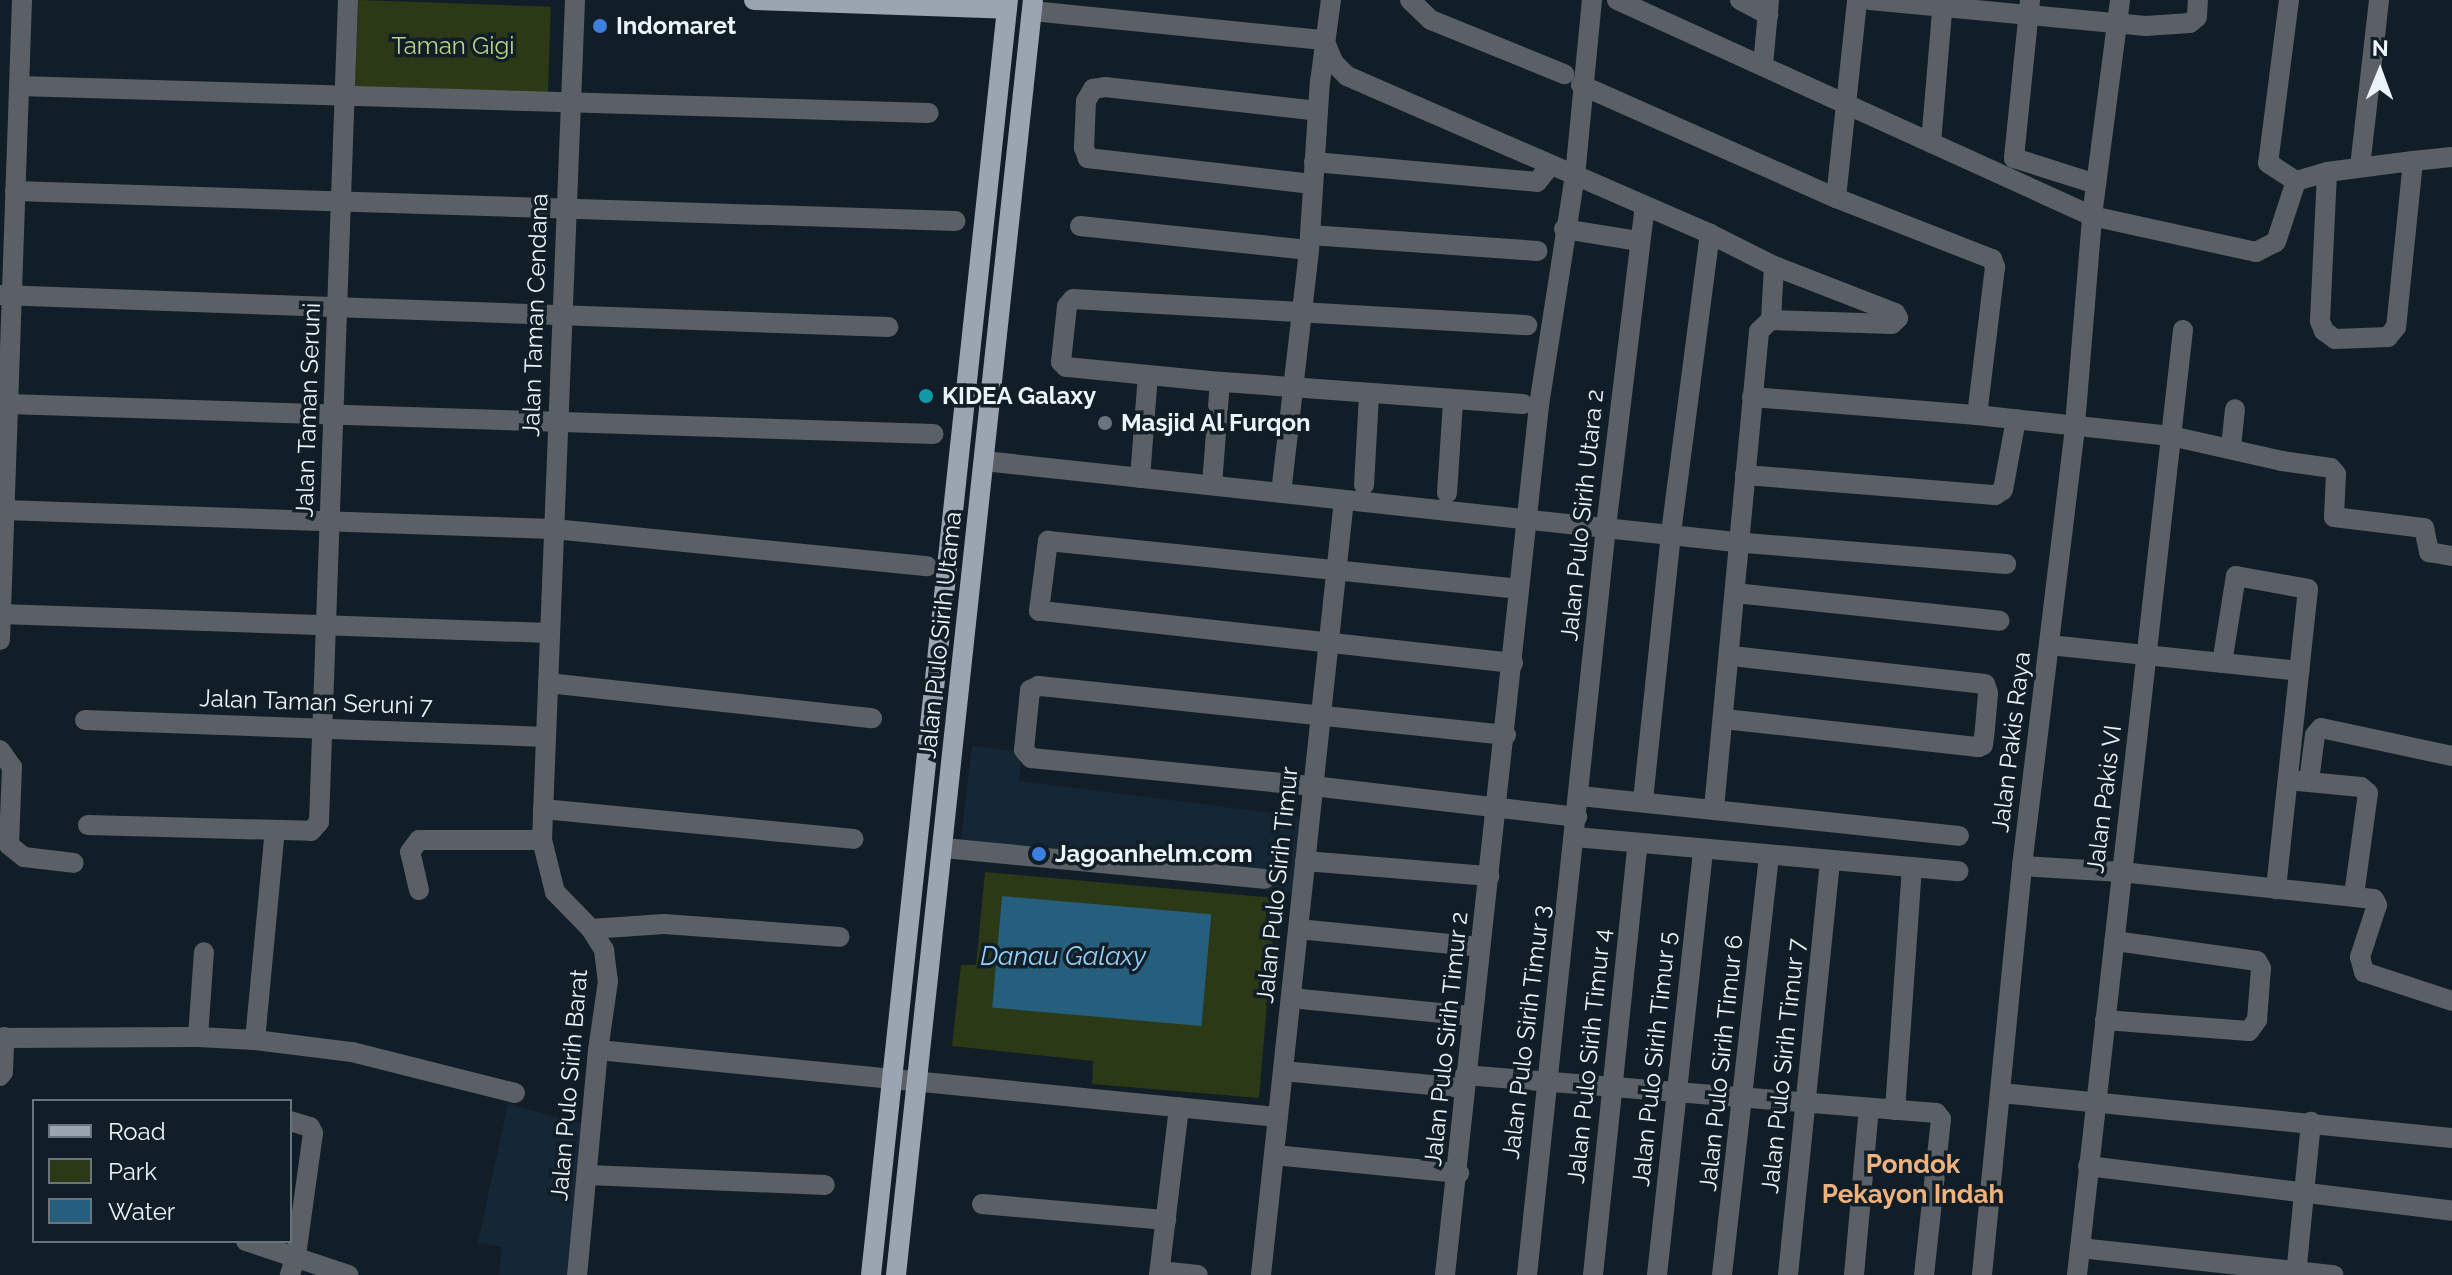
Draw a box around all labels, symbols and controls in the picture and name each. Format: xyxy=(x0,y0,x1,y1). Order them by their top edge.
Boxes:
place label: Indomaret xyxy=(616,12,736,40)
marker: Indomaret xyxy=(591,17,609,35)
park label: Taman Gigi xyxy=(392,32,514,60)
north arrow xyxy=(2340,32,2420,112)
text: N xyxy=(2372,35,2389,61)
street label: Jalan Taman Cendana xyxy=(516,192,554,438)
street label: Jalan Taman Seruni xyxy=(290,302,326,518)
place label: KIDEA Galaxy xyxy=(942,382,1097,410)
marker: KIDEA Galaxy xyxy=(917,387,935,405)
street label: Jalan Pulo Sirih Utara 2 xyxy=(1554,388,1610,642)
place label: Masjid Al Furqon xyxy=(1121,409,1312,437)
marker: Masjid Al Furqon xyxy=(1096,414,1114,432)
street label: Jalan Pulo Sirih Utama xyxy=(913,510,967,760)
street label: Jalan Pakis Raya xyxy=(1986,650,2036,834)
street label: Jalan Taman Seruni 7 xyxy=(199,684,433,720)
street label: Jalan Pakis VI xyxy=(2081,723,2127,875)
street label: Jalan Pulo Sirih Timur xyxy=(1250,765,1304,1005)
place label: Jagoanhelm.com xyxy=(1055,840,1253,868)
marker: Jagoanhelm.com xyxy=(1030,845,1048,863)
street label: Jalan Pulo Sirih Timur 3 xyxy=(1496,903,1556,1161)
street label: Jalan Pulo Sirih Timur 2 xyxy=(1418,910,1474,1168)
street label: Jalan Pulo Sirih Timur 4 xyxy=(1561,926,1617,1186)
street label: Jalan Pulo Sirih Timur 5 xyxy=(1626,929,1682,1189)
street label: Jalan Pulo Sirih Timur 6 xyxy=(1693,933,1749,1193)
street label: Jalan Pulo Sirih Timur 7 xyxy=(1755,937,1811,1195)
water label: Danau Galaxy xyxy=(980,941,1146,973)
street label: Jalan Pulo Sirih Barat xyxy=(545,968,593,1202)
legend xyxy=(32,1099,292,1243)
text: Road xyxy=(108,1117,166,1146)
district label: Pondok Pekayon Indah xyxy=(1822,1149,2004,1210)
text: Park xyxy=(108,1157,157,1186)
text: Water xyxy=(108,1197,175,1226)

